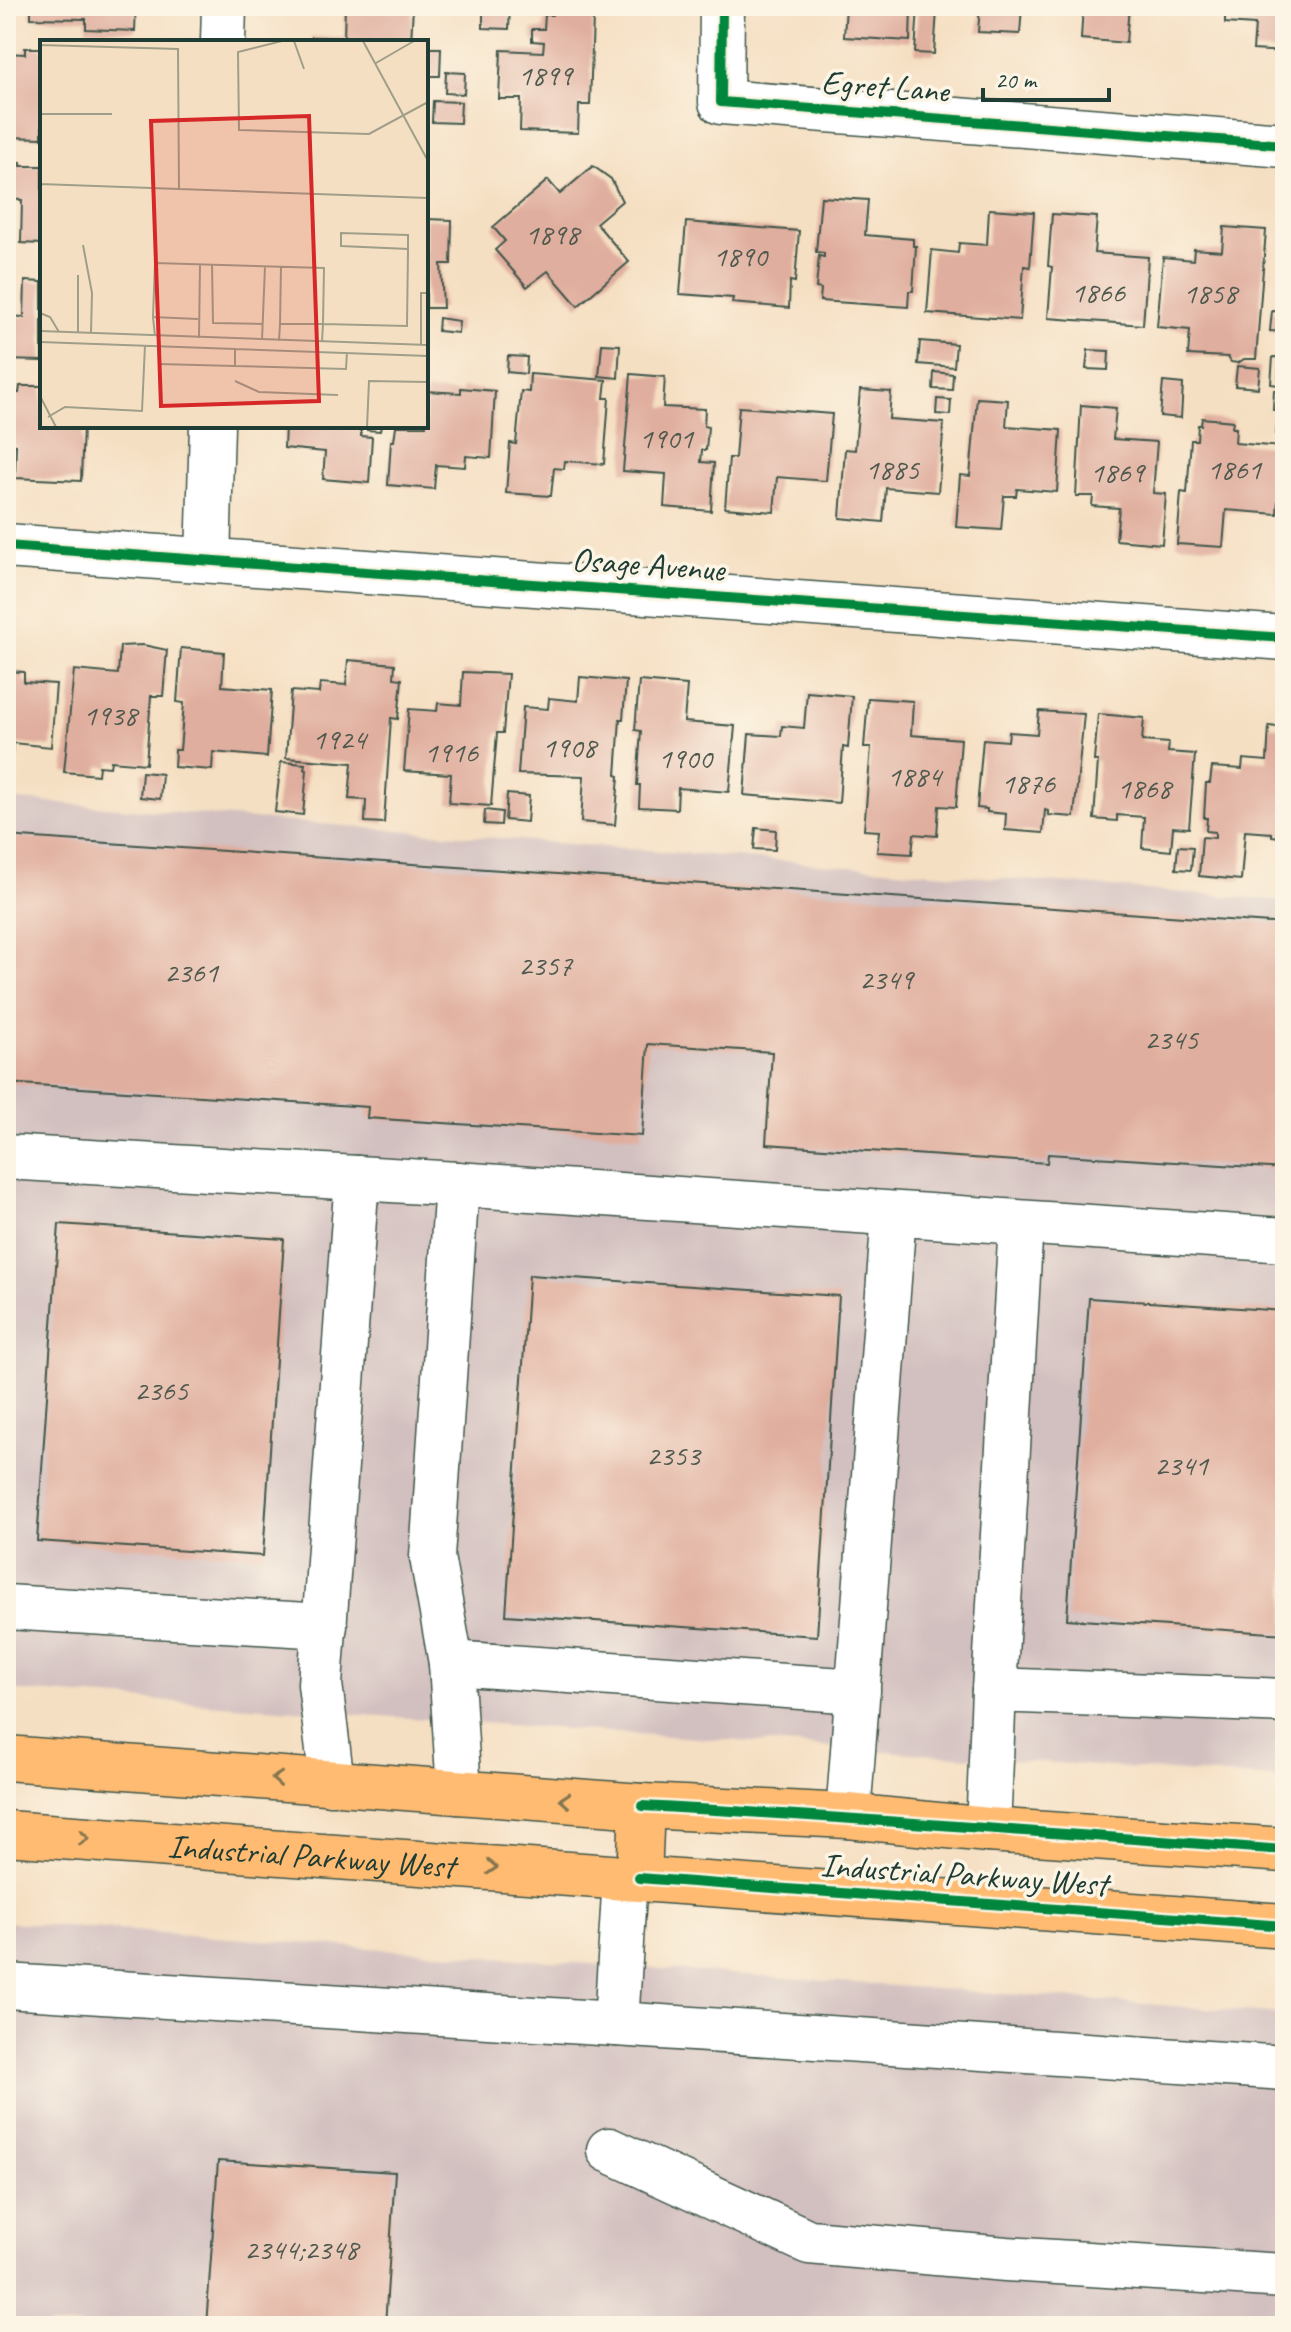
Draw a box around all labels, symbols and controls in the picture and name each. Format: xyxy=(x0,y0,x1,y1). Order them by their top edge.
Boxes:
inset map xyxy=(40,40,428,428)
scale bar xyxy=(983,52,1109,102)
house number: 1899 xyxy=(518,56,574,94)
street label: Egret Lane xyxy=(820,60,952,112)
text: 20 m xyxy=(995,65,1038,95)
house number: 1898 xyxy=(525,215,581,253)
house number: 1890 xyxy=(713,237,769,275)
house number: 1866 xyxy=(1071,273,1127,311)
house number: 1858 xyxy=(1183,274,1240,312)
house number: 1901 xyxy=(639,419,694,457)
house number: 1885 xyxy=(865,450,920,488)
house number: 1861 xyxy=(1207,450,1263,488)
house number: 1869 xyxy=(1090,453,1147,491)
street label: Osage Avenue xyxy=(570,537,728,591)
house number: 1938 xyxy=(83,696,139,734)
house number: 1924 xyxy=(312,720,368,758)
house number: 1908 xyxy=(542,728,598,766)
house number: 1916 xyxy=(424,733,479,771)
house number: 1900 xyxy=(658,739,714,777)
house number: 1884 xyxy=(887,757,943,795)
house number: 1876 xyxy=(1001,764,1057,802)
house number: 1868 xyxy=(1117,769,1174,807)
house number: 2357 xyxy=(518,946,573,984)
house number: 2361 xyxy=(164,953,219,991)
house number: 2349 xyxy=(859,960,915,998)
house number: 2345 xyxy=(1144,1020,1200,1058)
house number: 2365 xyxy=(134,1371,189,1409)
house number: 2353 xyxy=(646,1436,702,1474)
house number: 2341 xyxy=(1154,1446,1210,1484)
one-way arrow xyxy=(270,1771,283,1788)
one-way arrow xyxy=(558,1792,571,1809)
street label: Industrial Parkway West xyxy=(166,1823,461,1887)
one-way arrow xyxy=(78,1829,91,1846)
street label: Industrial Parkway West xyxy=(819,1843,1113,1906)
one-way arrow xyxy=(486,1858,499,1875)
house number: 2344;2348 xyxy=(244,2230,360,2268)

